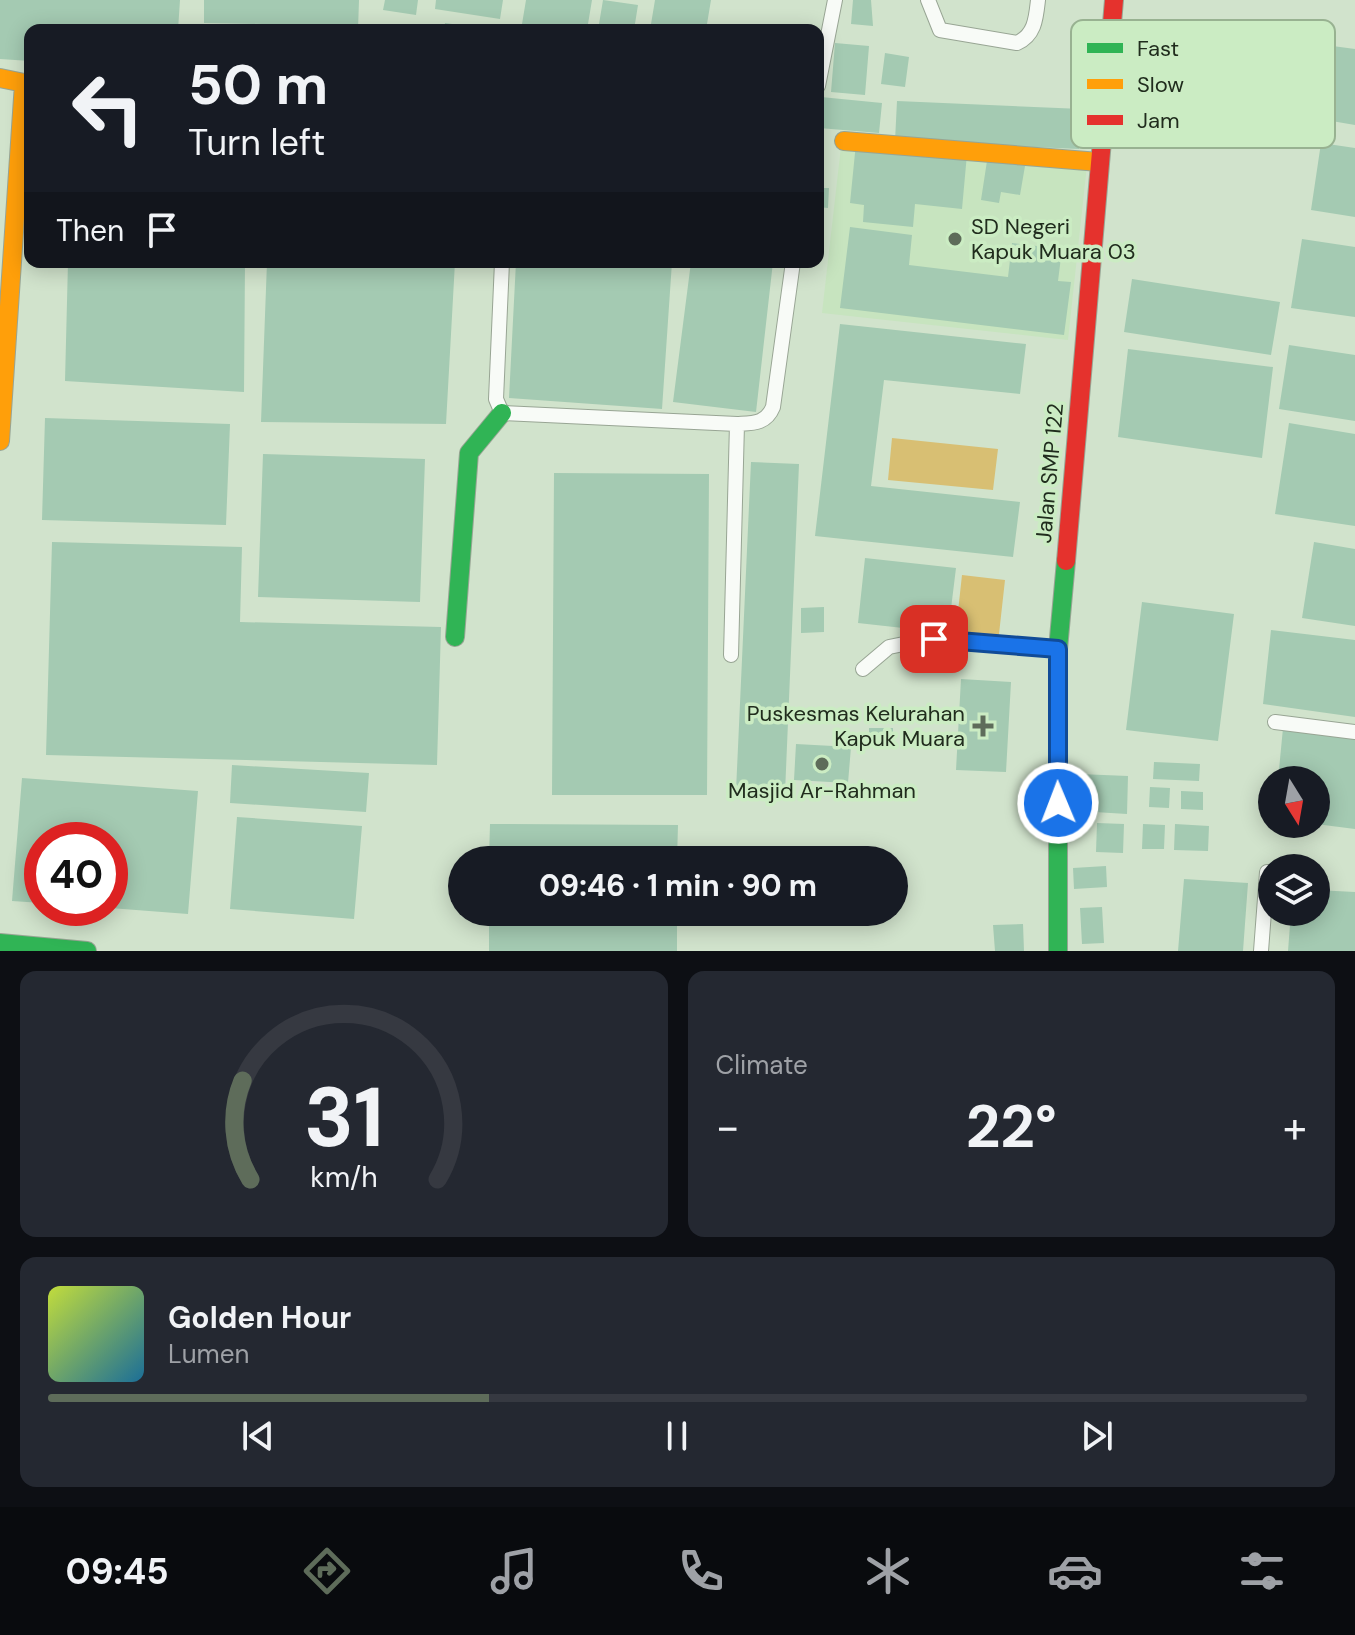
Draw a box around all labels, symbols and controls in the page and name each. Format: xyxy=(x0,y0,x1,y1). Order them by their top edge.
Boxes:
legend xyxy=(1071,20,1335,148)
text: Fast xyxy=(1137,34,1179,63)
text: 50 m xyxy=(188,48,328,121)
icon: left xyxy=(56,56,160,160)
text: Slow xyxy=(1137,70,1184,99)
text: Jam xyxy=(1137,106,1180,135)
text: Turn left xyxy=(188,119,325,166)
icon: arrive xyxy=(140,208,184,252)
text: Then xyxy=(56,211,124,250)
place label: SD Negeri Kapuk Muara 03 xyxy=(971,212,1136,266)
marker: SD Negeri Kapuk Muara 03 xyxy=(946,230,964,248)
street label: Jalan SMP 122 xyxy=(1029,402,1070,544)
pin xyxy=(900,605,968,673)
icon: arrive xyxy=(912,617,956,661)
place label: Puskesmas Kelurahan Kapuk Muara xyxy=(747,699,965,753)
marker: Puskesmas Kelurahan Kapuk Muara xyxy=(972,715,994,737)
marker: Masjid Ar-Rahman xyxy=(813,755,831,773)
position arrow xyxy=(1016,761,1100,845)
north arrow xyxy=(1258,766,1330,838)
map controls xyxy=(1258,766,1330,926)
place label: Masjid Ar-Rahman xyxy=(728,776,916,805)
speed limit sign: 40 xyxy=(24,822,128,926)
button: layers xyxy=(1258,854,1330,926)
text: 09:46 · 1 min · 90 m xyxy=(539,866,817,905)
text: Climate xyxy=(716,1048,808,1082)
text: 31 xyxy=(304,1063,384,1172)
text: 22° xyxy=(966,1087,1057,1166)
text: − xyxy=(716,1098,740,1156)
text: + xyxy=(1283,1098,1307,1156)
text: km/h xyxy=(310,1159,378,1196)
text: Golden Hour xyxy=(168,1298,351,1337)
text: Lumen xyxy=(168,1337,249,1371)
icon: previous xyxy=(236,1414,280,1458)
icon: pause xyxy=(655,1414,699,1458)
icon: next xyxy=(1075,1414,1119,1458)
icon: directions xyxy=(299,1543,355,1599)
icon: music xyxy=(486,1543,542,1599)
icon: phone xyxy=(673,1543,729,1599)
icon: climate xyxy=(860,1543,916,1599)
icon: car xyxy=(1047,1543,1103,1599)
icon: filters xyxy=(1234,1543,1290,1599)
text: 09:45 xyxy=(65,1548,169,1595)

